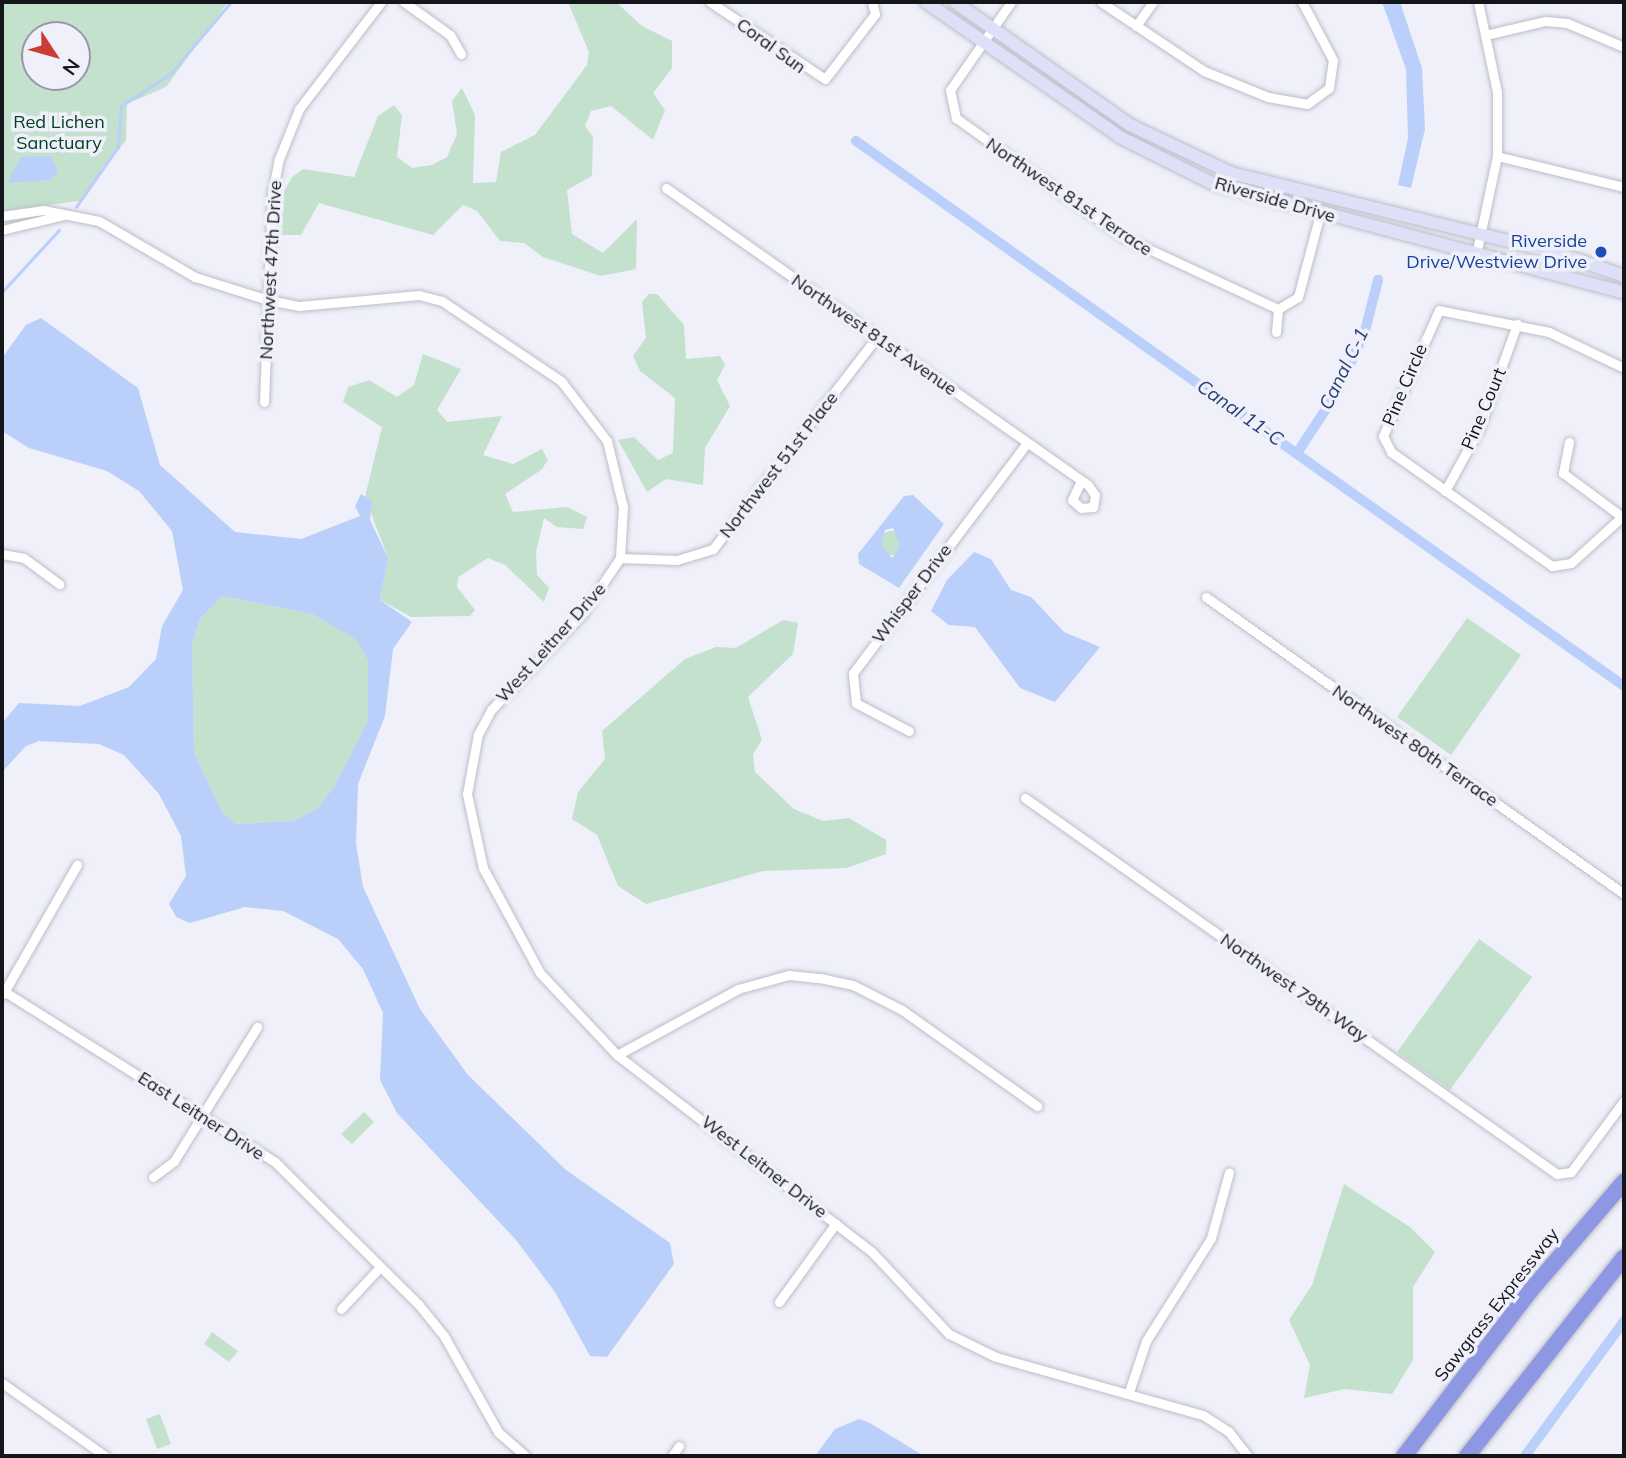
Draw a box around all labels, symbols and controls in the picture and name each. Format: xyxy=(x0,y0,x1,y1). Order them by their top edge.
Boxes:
street label: Coral Sun xyxy=(732,14,810,78)
north arrow xyxy=(21,21,91,91)
text: N xyxy=(57,54,85,80)
park label: Red Lichen Sanctuary xyxy=(13,112,105,154)
street label: Northwest 81st Terrace xyxy=(982,133,1156,261)
street label: Riverside Drive xyxy=(1212,172,1338,228)
street label: Northwest 47th Drive xyxy=(256,180,286,360)
place label: Riverside Drive/Westview Drive xyxy=(1406,231,1587,274)
marker: Riverside Drive/Westview Drive xyxy=(1593,244,1609,260)
street label: Northwest 81st Avenue xyxy=(787,270,961,400)
water label: Canal C-1 xyxy=(1314,324,1374,414)
street label: Pine Circle xyxy=(1378,341,1432,429)
street label: Pine Court xyxy=(1457,365,1511,453)
water label: Canal 11-C xyxy=(1192,375,1288,451)
street label: Northwest 51st Place xyxy=(715,388,843,542)
street label: Whisper Drive xyxy=(868,540,956,648)
street label: West Leitner Drive xyxy=(492,579,610,707)
street label: Northwest 80th Terrace xyxy=(1328,681,1502,811)
street label: Northwest 79th Way xyxy=(1216,929,1372,1047)
street label: East Leitner Drive xyxy=(134,1067,268,1165)
street label: West Leitner Drive xyxy=(697,1111,831,1223)
street label: Sawgrass Expressway xyxy=(1430,1224,1564,1386)

